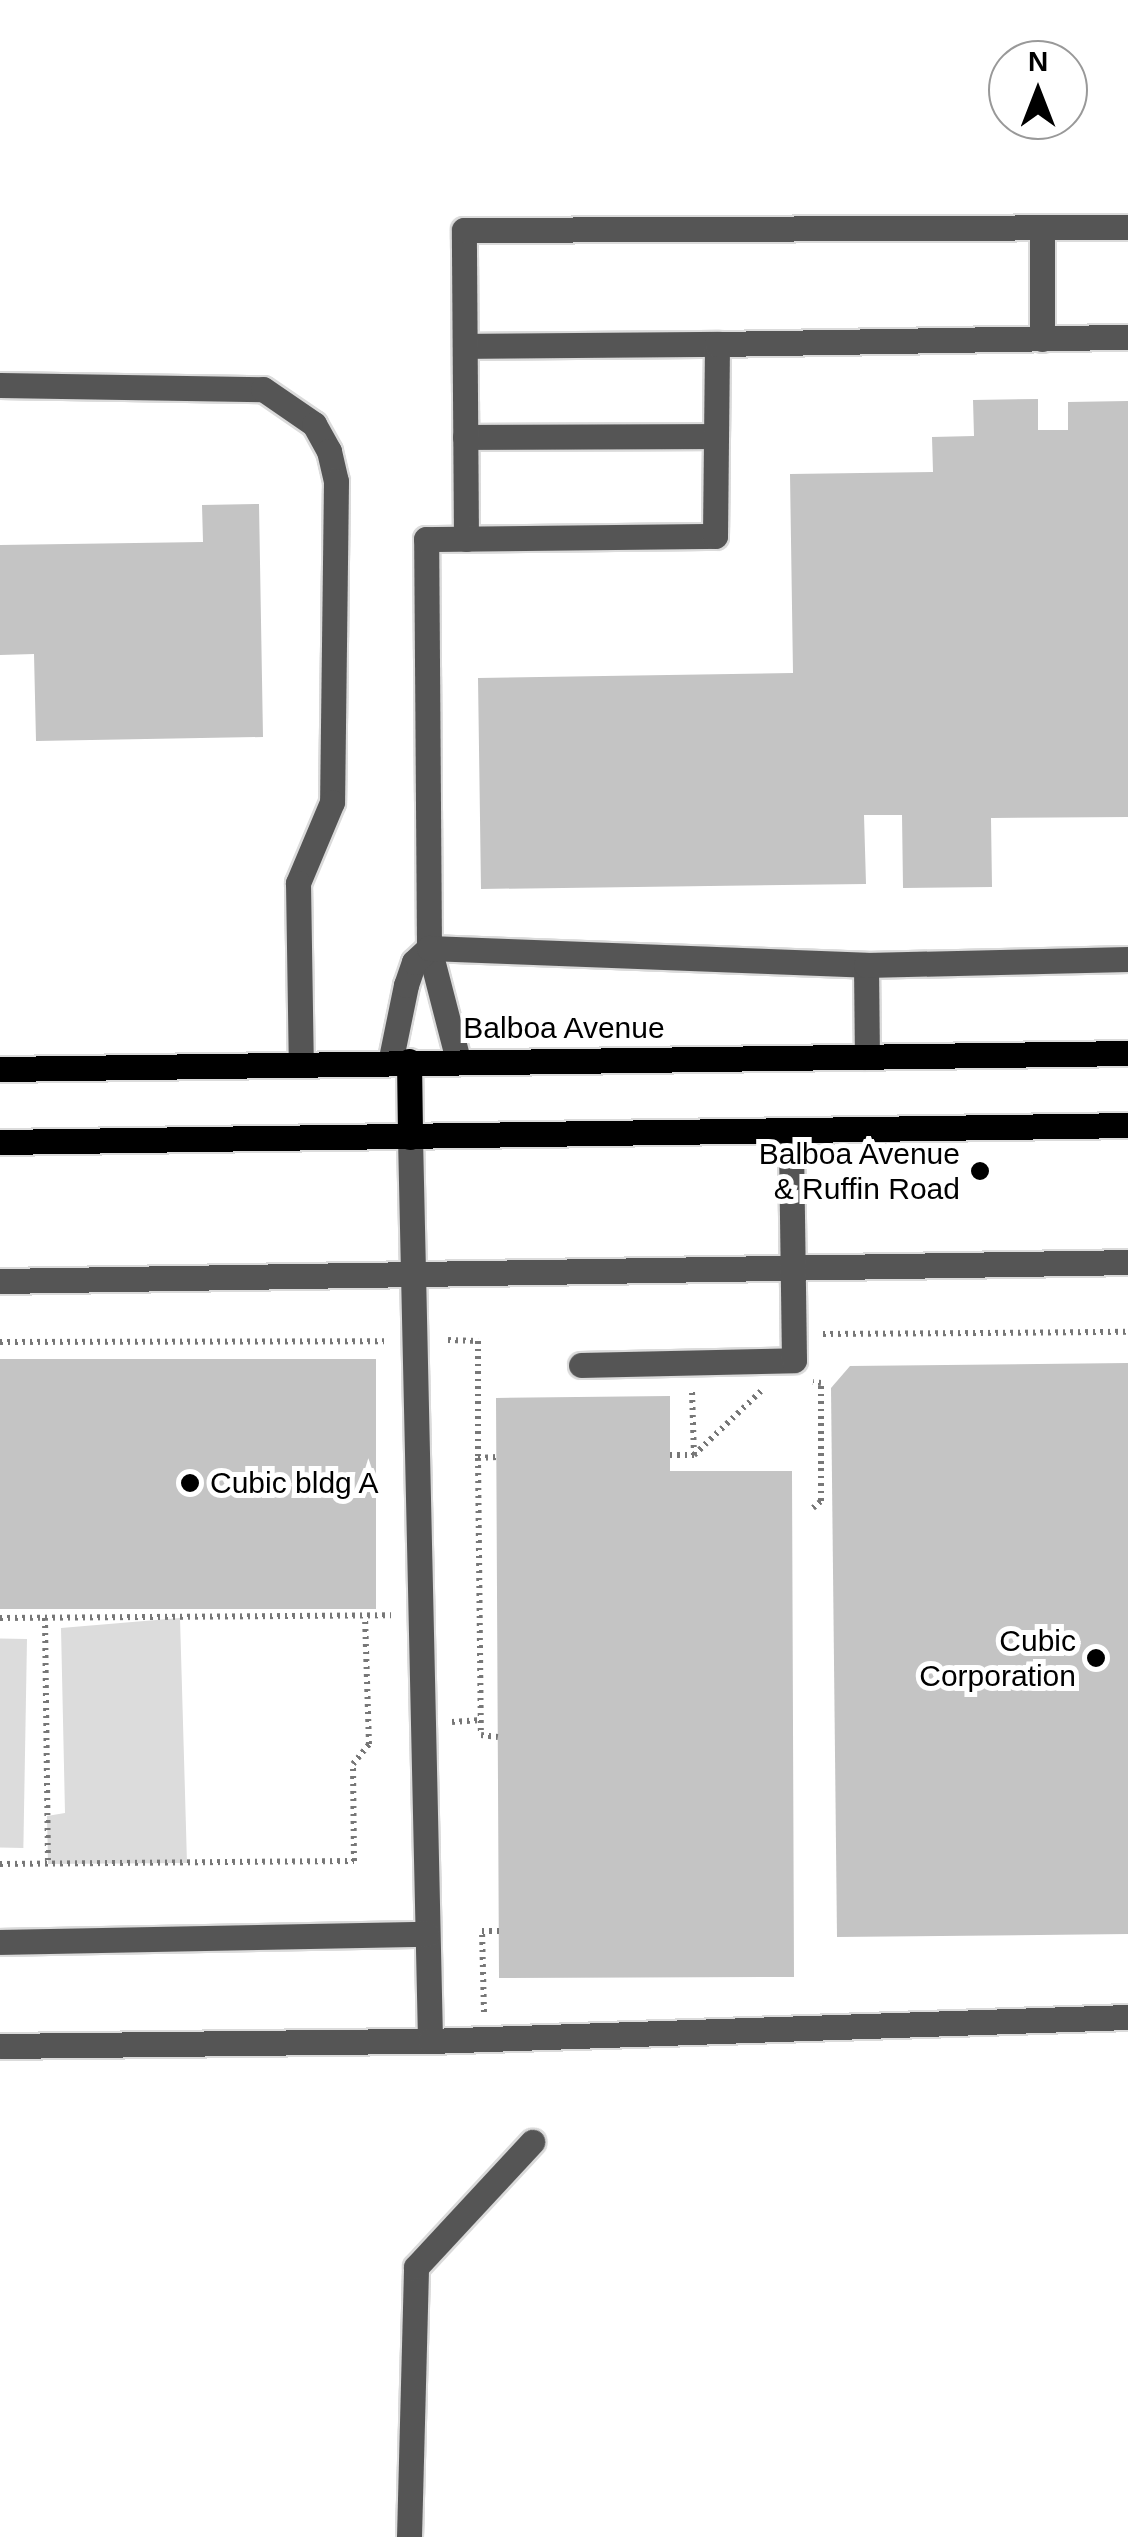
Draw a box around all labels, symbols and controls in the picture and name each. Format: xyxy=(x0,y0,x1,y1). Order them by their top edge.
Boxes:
north arrow xyxy=(988,40,1088,140)
text: N xyxy=(1028,46,1048,77)
street label: Balboa Avenue xyxy=(463,1010,665,1046)
place label: Balboa Avenue & Ruffin Road xyxy=(757,1136,960,1206)
marker: Balboa Avenue & Ruffin Road xyxy=(969,1160,991,1182)
place label: Cubic bldg A xyxy=(210,1465,380,1501)
marker: Cubic bldg A xyxy=(179,1472,201,1494)
place label: Cubic Corporation xyxy=(919,1623,1076,1694)
marker: Cubic Corporation xyxy=(1085,1647,1107,1669)

